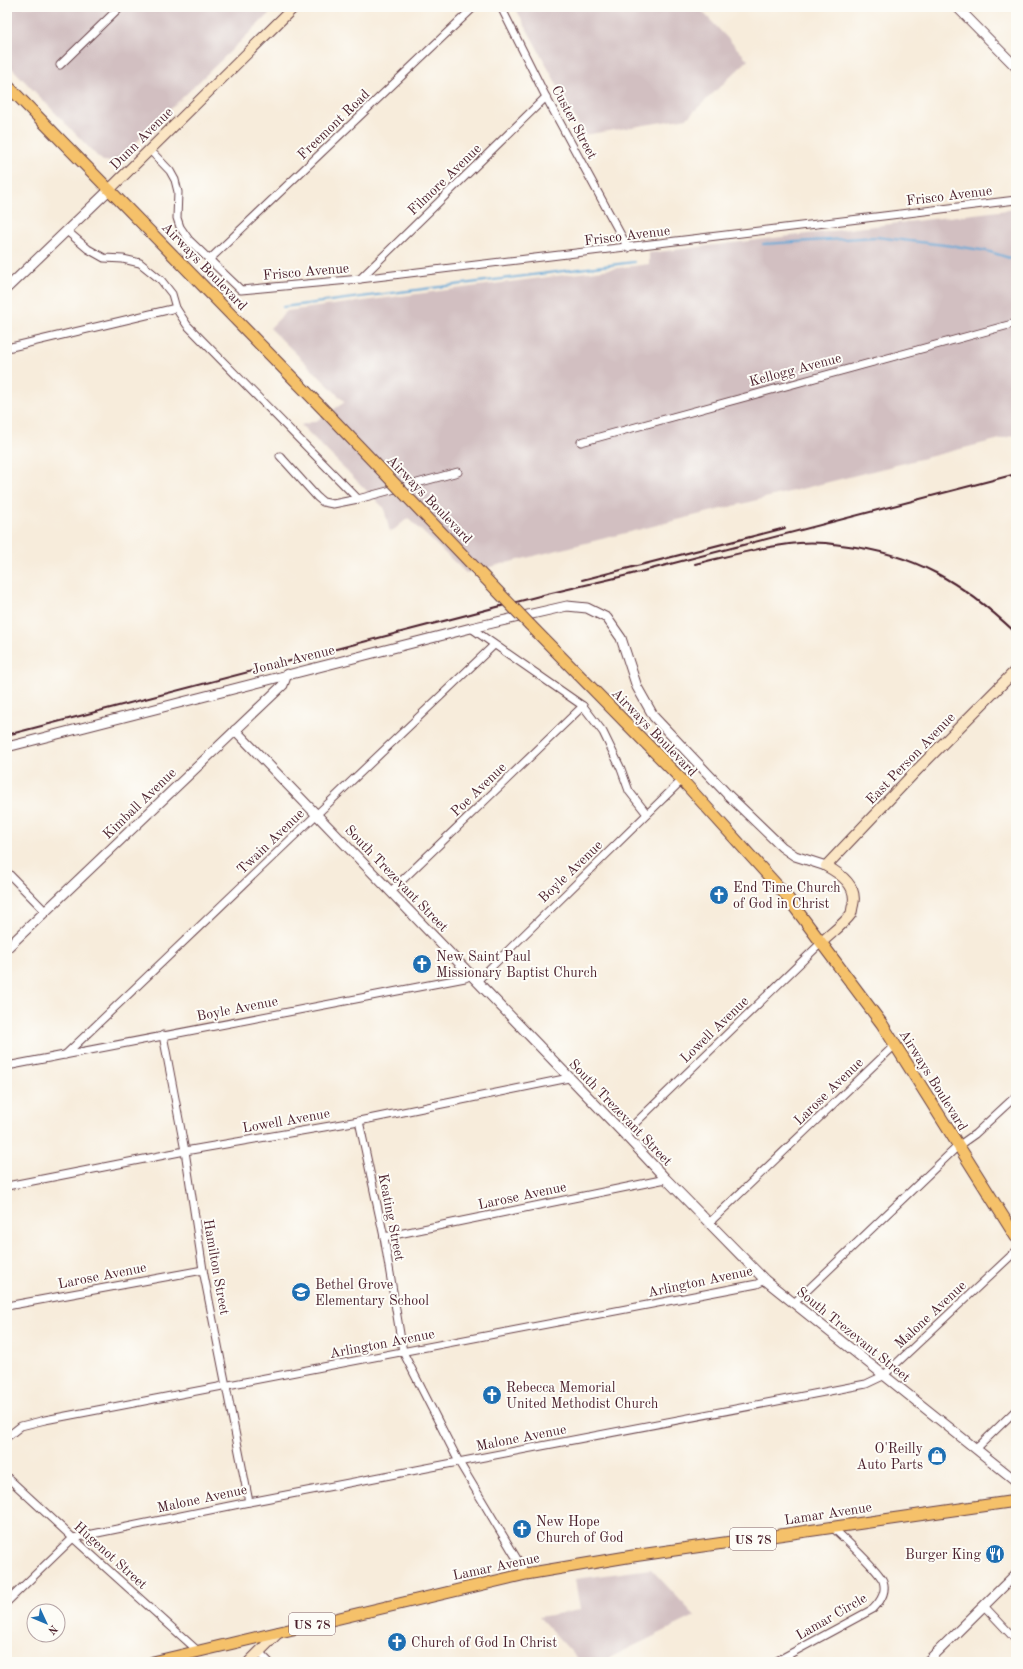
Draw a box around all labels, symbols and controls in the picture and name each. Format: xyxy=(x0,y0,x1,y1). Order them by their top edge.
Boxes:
street label: Custer Street xyxy=(549,83,599,162)
street label: Freemont Road xyxy=(295,87,372,162)
street label: Dunn Avenue xyxy=(108,105,176,173)
street label: Filmore Avenue xyxy=(405,141,484,218)
street label: Frisco Avenue xyxy=(905,184,993,208)
street label: Airways Boulevard xyxy=(159,220,250,313)
street label: Frisco Avenue xyxy=(583,224,671,248)
street label: Frisco Avenue xyxy=(262,261,350,283)
street label: Kellogg Avenue xyxy=(748,351,843,389)
street label: Airways Boulevard xyxy=(384,453,475,546)
street label: Jonah Avenue xyxy=(250,643,336,677)
street label: Airways Boulevard xyxy=(609,686,700,779)
street label: East Person Avenue xyxy=(864,710,958,807)
street label: Poe Avenue xyxy=(448,760,509,819)
street label: Kimball Avenue xyxy=(100,766,179,842)
street label: Twain Avenue xyxy=(235,806,307,877)
street label: South Trezevant Street xyxy=(342,823,451,935)
street label: Boyle Avenue xyxy=(536,838,605,905)
place label: End Time Church of God in Christ xyxy=(733,881,841,911)
church icon: End Time Church of God in Christ xyxy=(708,884,730,906)
place label: New Saint Paul Missionary Baptist Church xyxy=(436,950,598,980)
church icon: New Saint Paul Missionary Baptist Church xyxy=(411,953,433,975)
street label: Boyle Avenue xyxy=(195,994,279,1024)
street label: Lowell Avenue xyxy=(678,994,751,1066)
street label: Airways Boulevard xyxy=(896,1028,970,1133)
street label: Larose Avenue xyxy=(792,1055,866,1128)
street label: South Trezevant Street xyxy=(566,1057,675,1169)
street label: Lowell Avenue xyxy=(241,1106,331,1136)
street label: Keating Street xyxy=(376,1172,406,1262)
street label: Larose Avenue xyxy=(477,1180,568,1212)
street label: Hamilton Street xyxy=(201,1218,231,1316)
street label: Larose Avenue xyxy=(57,1261,148,1291)
street label: Arlington Avenue xyxy=(646,1264,754,1300)
place label: Bethel Grove Elementary School xyxy=(315,1278,429,1308)
street label: Malone Avenue xyxy=(892,1278,969,1351)
school or university icon: Bethel Grove Elementary School xyxy=(290,1281,312,1303)
street label: South Trezevant Street xyxy=(794,1285,913,1385)
street label: Arlington Avenue xyxy=(328,1327,436,1361)
place label: Rebecca Memorial United Methodist Church xyxy=(506,1381,659,1411)
church icon: Rebecca Memorial United Methodist Church xyxy=(481,1384,503,1406)
street label: Malone Avenue xyxy=(475,1422,568,1454)
place label: O'Reilly Auto Parts xyxy=(857,1442,924,1472)
shop icon: O'Reilly Auto Parts xyxy=(926,1445,948,1467)
street label: Malone Avenue xyxy=(156,1483,249,1515)
street label: Lamar Avenue xyxy=(783,1500,873,1528)
place label: New Hope Church of God xyxy=(536,1515,624,1545)
church icon: New Hope Church of God xyxy=(511,1518,533,1540)
street label: Hugenot Street xyxy=(71,1519,150,1592)
road number: US 78 xyxy=(730,1528,776,1550)
restaurant icon: Burger King xyxy=(984,1543,1006,1565)
place label: Burger King xyxy=(905,1548,981,1562)
street label: Lamar Avenue xyxy=(451,1551,541,1583)
street label: Lamar Circle xyxy=(794,1591,869,1643)
north arrow xyxy=(26,1603,66,1643)
road number: US 78 xyxy=(289,1613,335,1635)
text: N xyxy=(45,1622,59,1636)
church icon: Church of God In Christ xyxy=(386,1631,408,1653)
place label: Church of God In Christ xyxy=(411,1636,557,1650)

